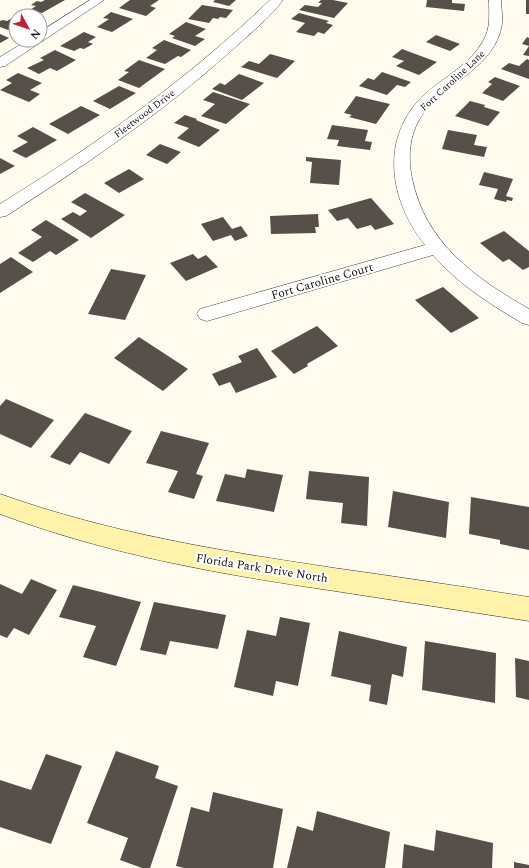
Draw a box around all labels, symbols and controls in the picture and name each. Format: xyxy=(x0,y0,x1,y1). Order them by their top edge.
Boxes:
north arrow xyxy=(8,8,48,48)
text: N xyxy=(26,25,45,43)
street label: Fort Caroline Lane xyxy=(417,46,489,115)
street label: Fleetwood Drive xyxy=(111,85,179,142)
street label: Fort Caroline Court xyxy=(269,258,375,305)
street label: Florida Park Drive North xyxy=(195,549,329,588)

